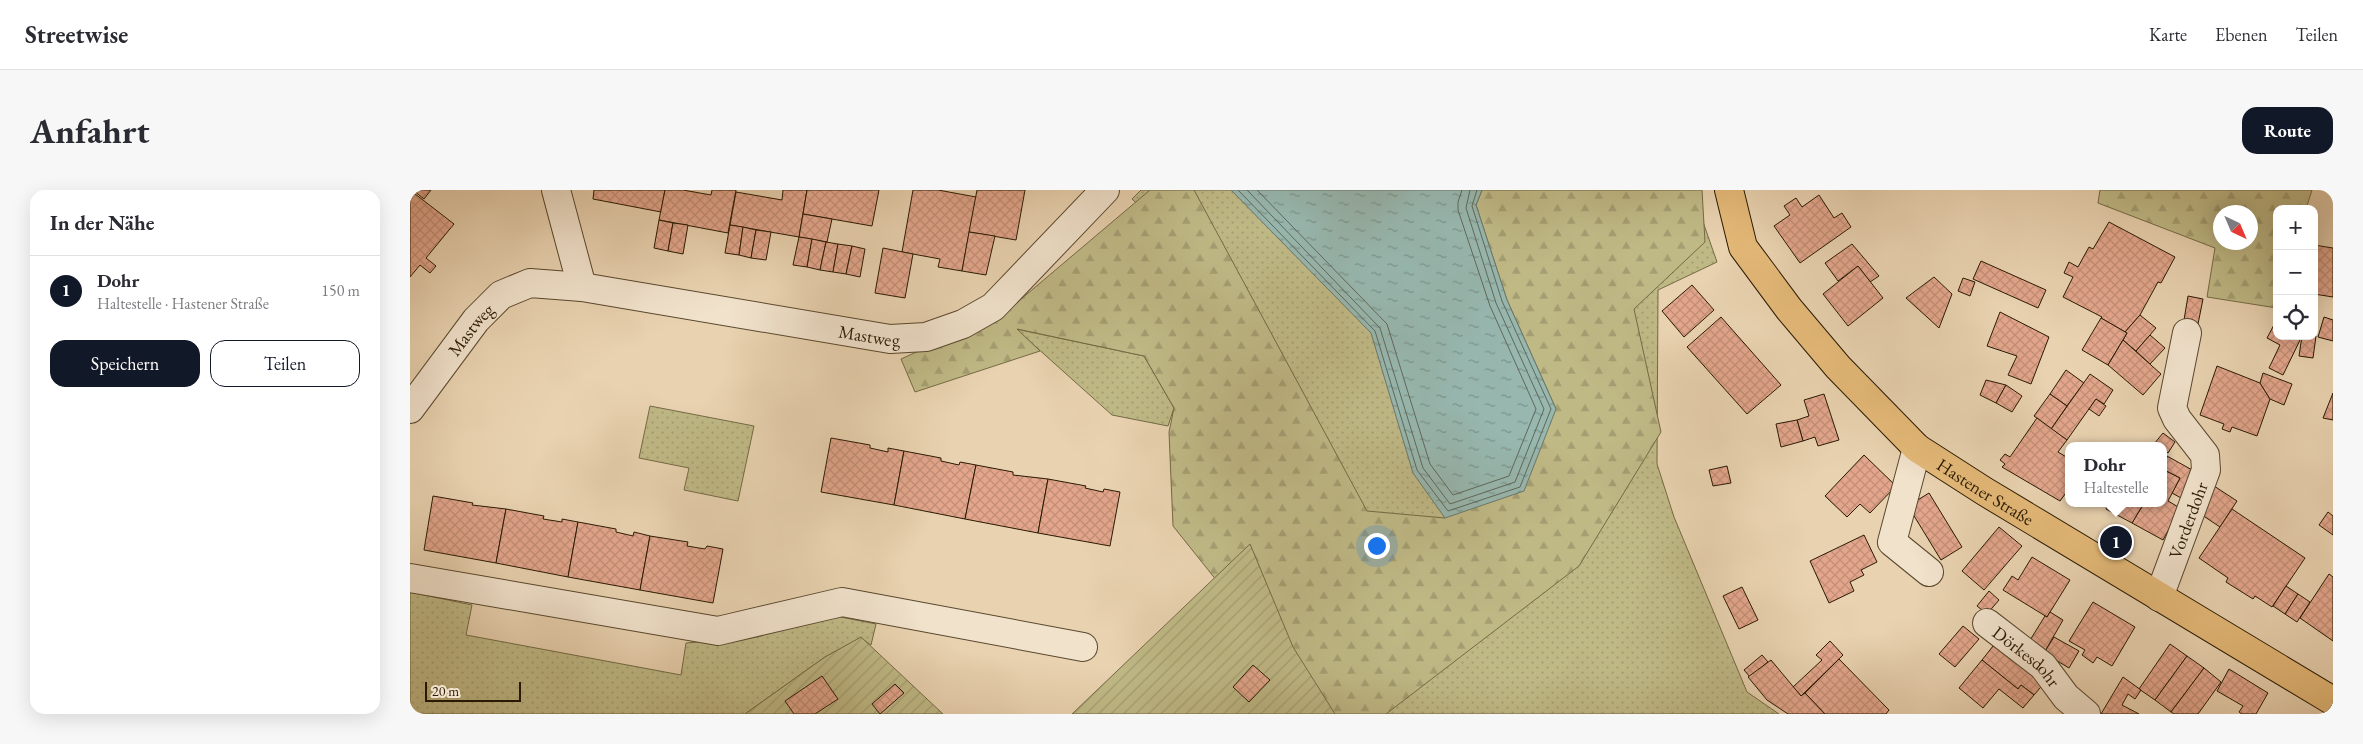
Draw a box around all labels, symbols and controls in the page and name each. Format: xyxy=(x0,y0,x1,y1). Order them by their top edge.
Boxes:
text: Streetwise xyxy=(25,19,128,50)
text: Karte xyxy=(2149,23,2187,46)
text: Ebenen xyxy=(2215,23,2268,46)
text: Teilen xyxy=(2296,23,2338,46)
button: Route xyxy=(2242,107,2333,154)
text: Anfahrt xyxy=(30,108,150,153)
north arrow xyxy=(2213,205,2258,250)
map controls xyxy=(2273,205,2318,340)
button: + xyxy=(2273,205,2318,250)
text: In der Nähe xyxy=(50,209,155,236)
button: − xyxy=(2273,250,2318,295)
text: Dohr xyxy=(97,268,139,293)
text: 1 xyxy=(62,280,70,301)
text: 150 m xyxy=(321,280,360,301)
text: Haltestelle · Hastener Straße xyxy=(97,293,269,314)
button: locate xyxy=(2273,295,2318,340)
street label: Mastweg xyxy=(442,298,498,360)
street label: Mastweg xyxy=(837,319,900,351)
button: Speichern xyxy=(50,340,200,387)
button: Teilen xyxy=(210,340,360,387)
popup xyxy=(2065,442,2167,507)
street label: Hastener Straße xyxy=(1933,452,2038,530)
text: Dohr xyxy=(2084,452,2126,477)
text: Haltestelle xyxy=(2084,477,2148,498)
street label: Vorderdohr xyxy=(2163,478,2212,562)
pin: 1 xyxy=(2100,523,2132,561)
your location xyxy=(1364,533,1390,559)
street label: Dörkesdohr xyxy=(1988,620,2066,691)
scale bar xyxy=(425,679,521,702)
text: 20 m xyxy=(432,682,459,700)

